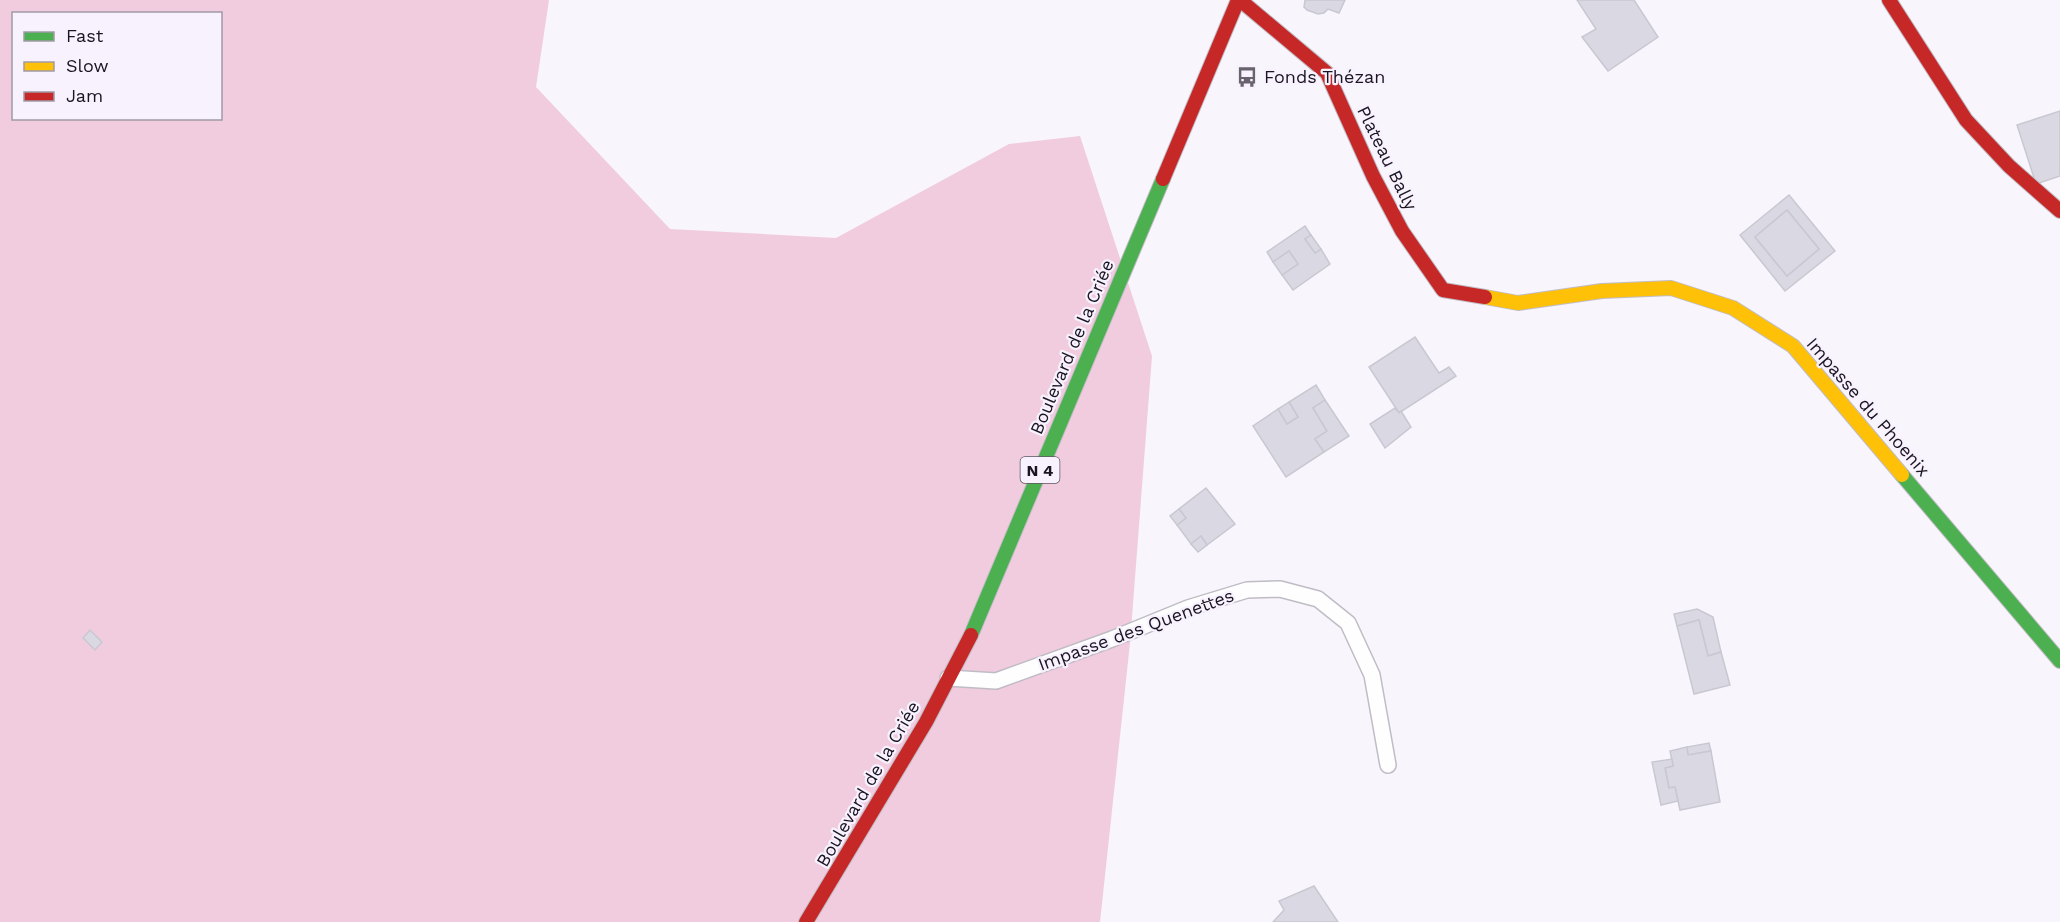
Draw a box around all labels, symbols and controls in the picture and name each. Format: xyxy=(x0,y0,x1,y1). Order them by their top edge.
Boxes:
legend xyxy=(12,12,222,120)
text: Fast xyxy=(66,25,104,46)
text: Slow xyxy=(66,55,109,76)
bus stop icon: Fonds Thézan xyxy=(1235,65,1259,89)
place label: Fonds Thézan xyxy=(1264,66,1385,87)
text: Jam xyxy=(66,85,103,106)
street label: Plateau Bally xyxy=(1353,102,1422,214)
street label: Boulevard de la Criée xyxy=(1025,256,1118,437)
street label: Impasse du Phoenix xyxy=(1802,333,1934,480)
road number: N 4 xyxy=(1020,457,1060,483)
street label: Impasse des Quenettes xyxy=(1035,584,1237,675)
street label: Boulevard de la Criée xyxy=(812,697,924,870)

